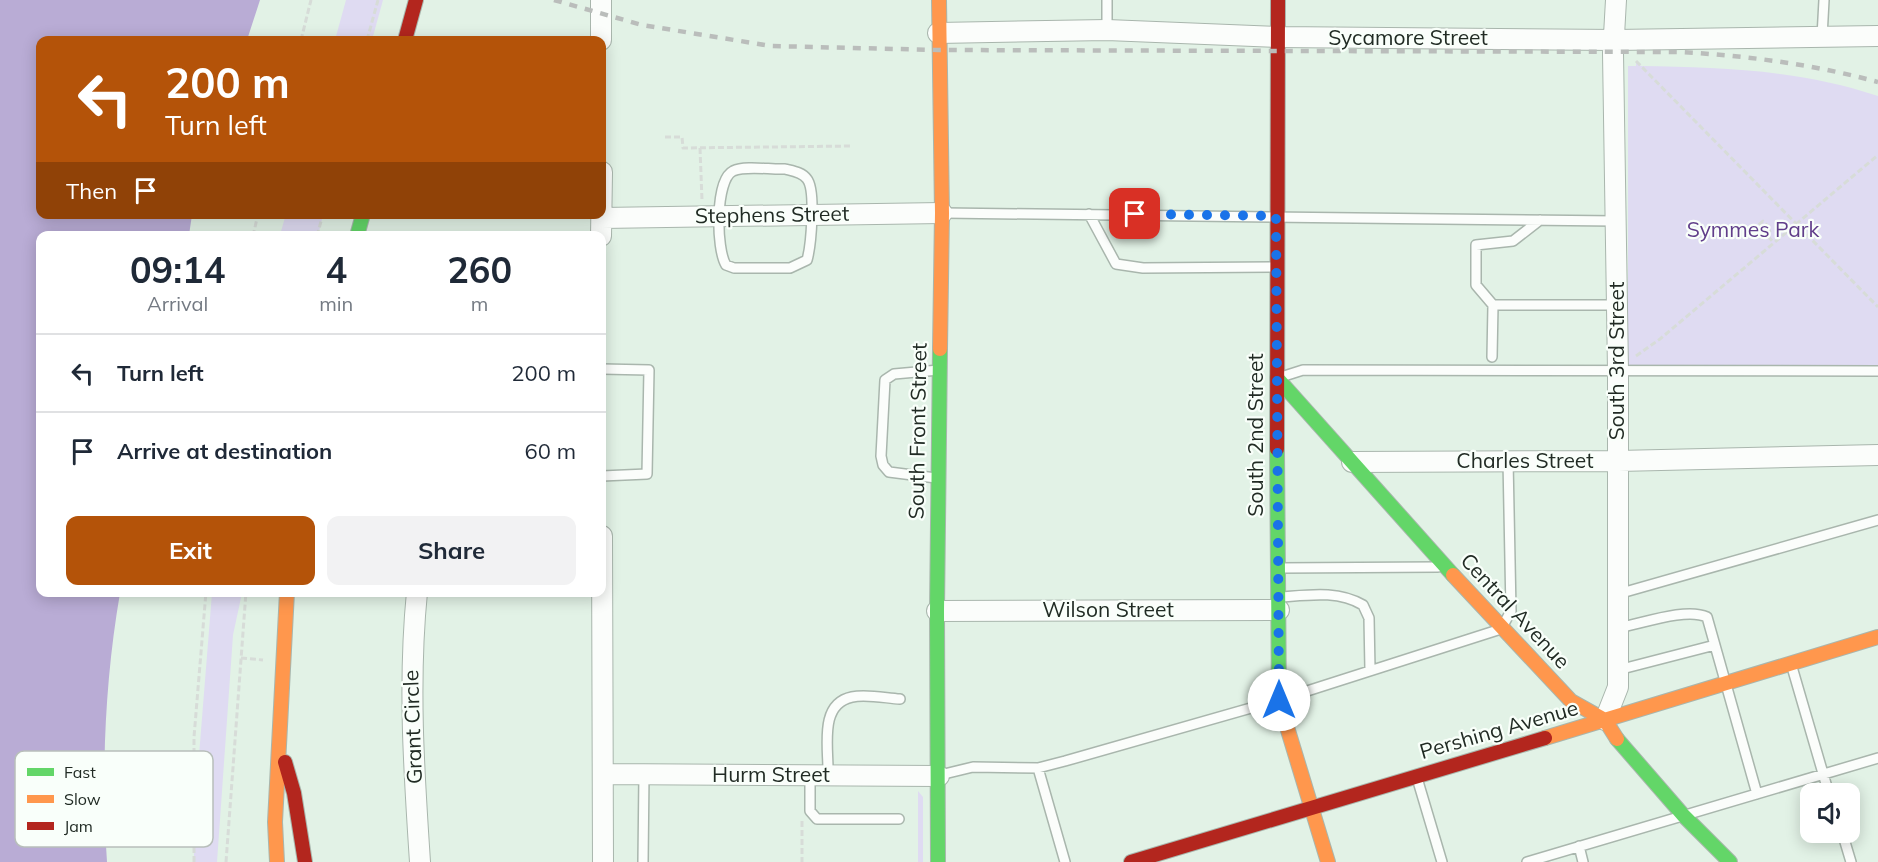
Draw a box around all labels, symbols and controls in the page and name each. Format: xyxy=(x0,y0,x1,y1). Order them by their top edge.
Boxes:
street label: Sycamore Street xyxy=(1328,24,1488,50)
text: 200 m xyxy=(165,56,290,109)
icon: left xyxy=(66,60,144,138)
text: Turn left xyxy=(165,108,267,142)
icon: arrive xyxy=(129,174,162,207)
text: Then xyxy=(66,177,117,205)
pin xyxy=(1109,188,1160,239)
icon: arrive xyxy=(1118,197,1151,230)
street label: Stephens Street xyxy=(695,200,849,228)
park label: Symmes Park xyxy=(1687,216,1819,242)
text: 09:14 xyxy=(130,247,225,292)
text: 4 xyxy=(325,247,347,292)
text: 260 xyxy=(447,247,512,292)
street label: South 3rd Street xyxy=(1603,282,1629,440)
text: Arrival xyxy=(147,291,208,316)
text: min xyxy=(319,291,353,316)
text: m xyxy=(471,291,488,316)
street label: South Front Street xyxy=(902,342,932,520)
street label: South 2nd Street xyxy=(1242,353,1268,517)
icon: left xyxy=(66,357,99,390)
text: Turn left xyxy=(117,359,204,387)
text: 200 m xyxy=(511,359,576,387)
icon: arrive xyxy=(66,435,99,468)
text: Arrive at destination xyxy=(117,437,332,465)
text: 60 m xyxy=(525,437,576,465)
street label: Charles Street xyxy=(1456,447,1594,473)
button: Exit xyxy=(66,516,315,585)
button: Share xyxy=(327,516,576,585)
street label: Central Avenue xyxy=(1456,547,1576,673)
street label: Wilson Street xyxy=(1042,596,1174,622)
position arrow xyxy=(1247,668,1311,732)
street label: Grant Circle xyxy=(397,669,427,785)
street label: Pershing Avenue xyxy=(1417,694,1581,764)
legend xyxy=(15,751,213,847)
street label: Hurm Street xyxy=(712,761,830,787)
text: Fast xyxy=(64,762,96,782)
map controls xyxy=(1800,783,1860,843)
button: sound xyxy=(1800,783,1860,843)
text: Slow xyxy=(64,789,101,809)
text: Jam xyxy=(64,816,93,836)

